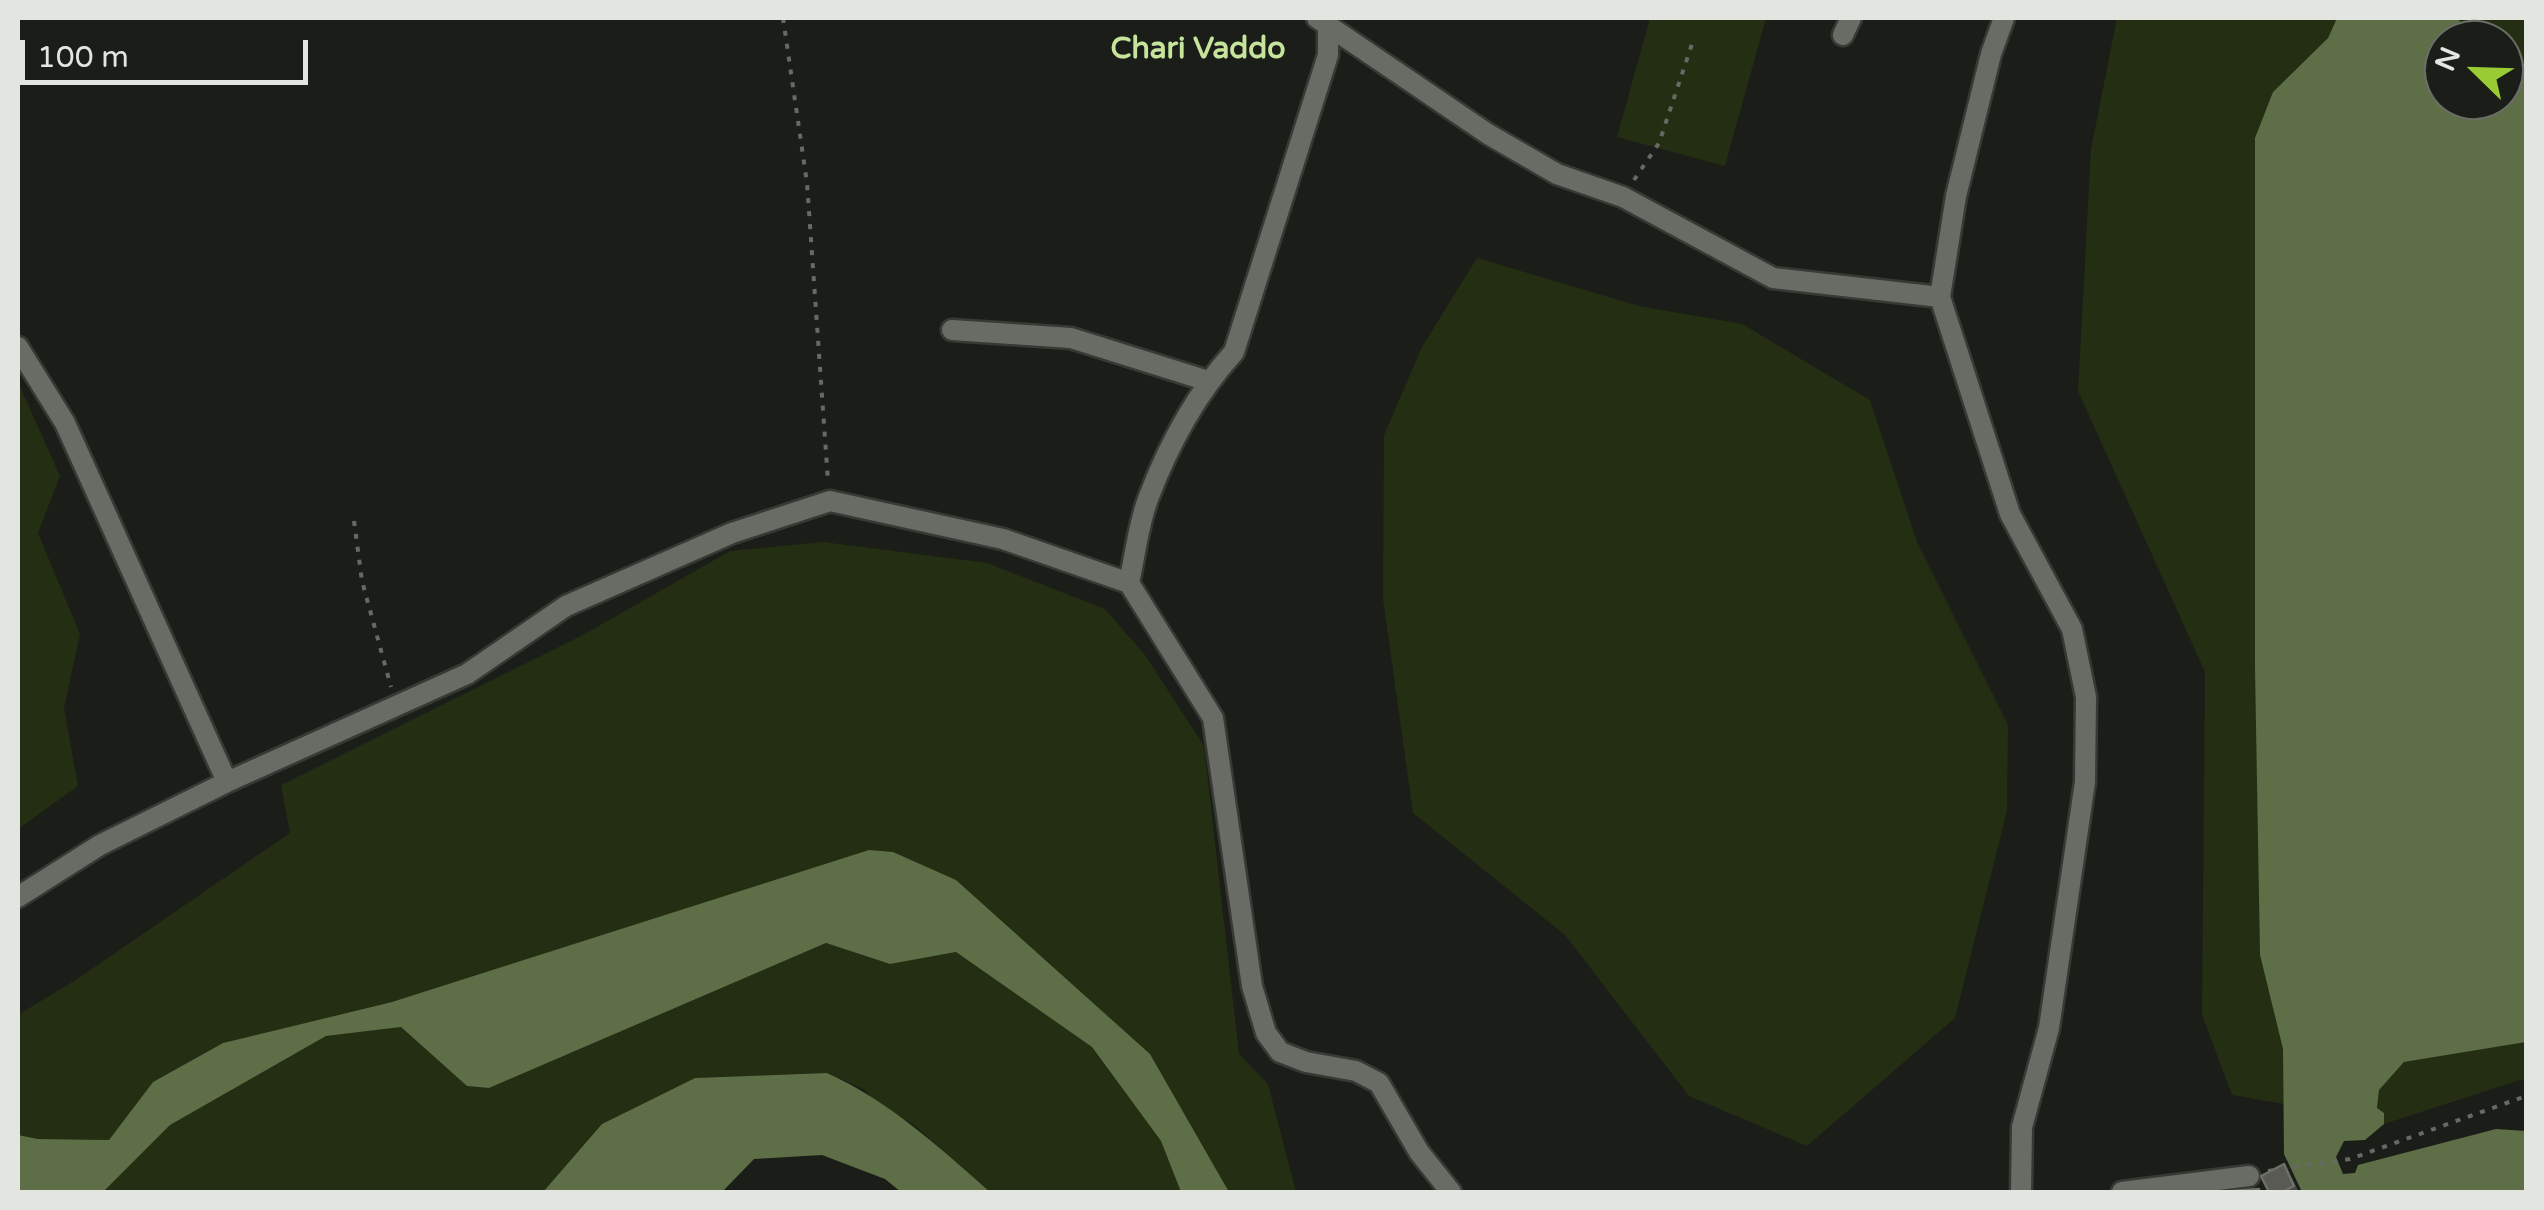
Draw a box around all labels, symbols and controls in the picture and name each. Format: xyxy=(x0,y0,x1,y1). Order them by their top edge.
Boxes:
scale bar xyxy=(25,20,312,82)
north arrow xyxy=(2424,20,2524,120)
district label: Chari Vaddo xyxy=(1111,32,1285,68)
text: 100 m xyxy=(37,39,129,76)
text: N xyxy=(2428,42,2468,76)

